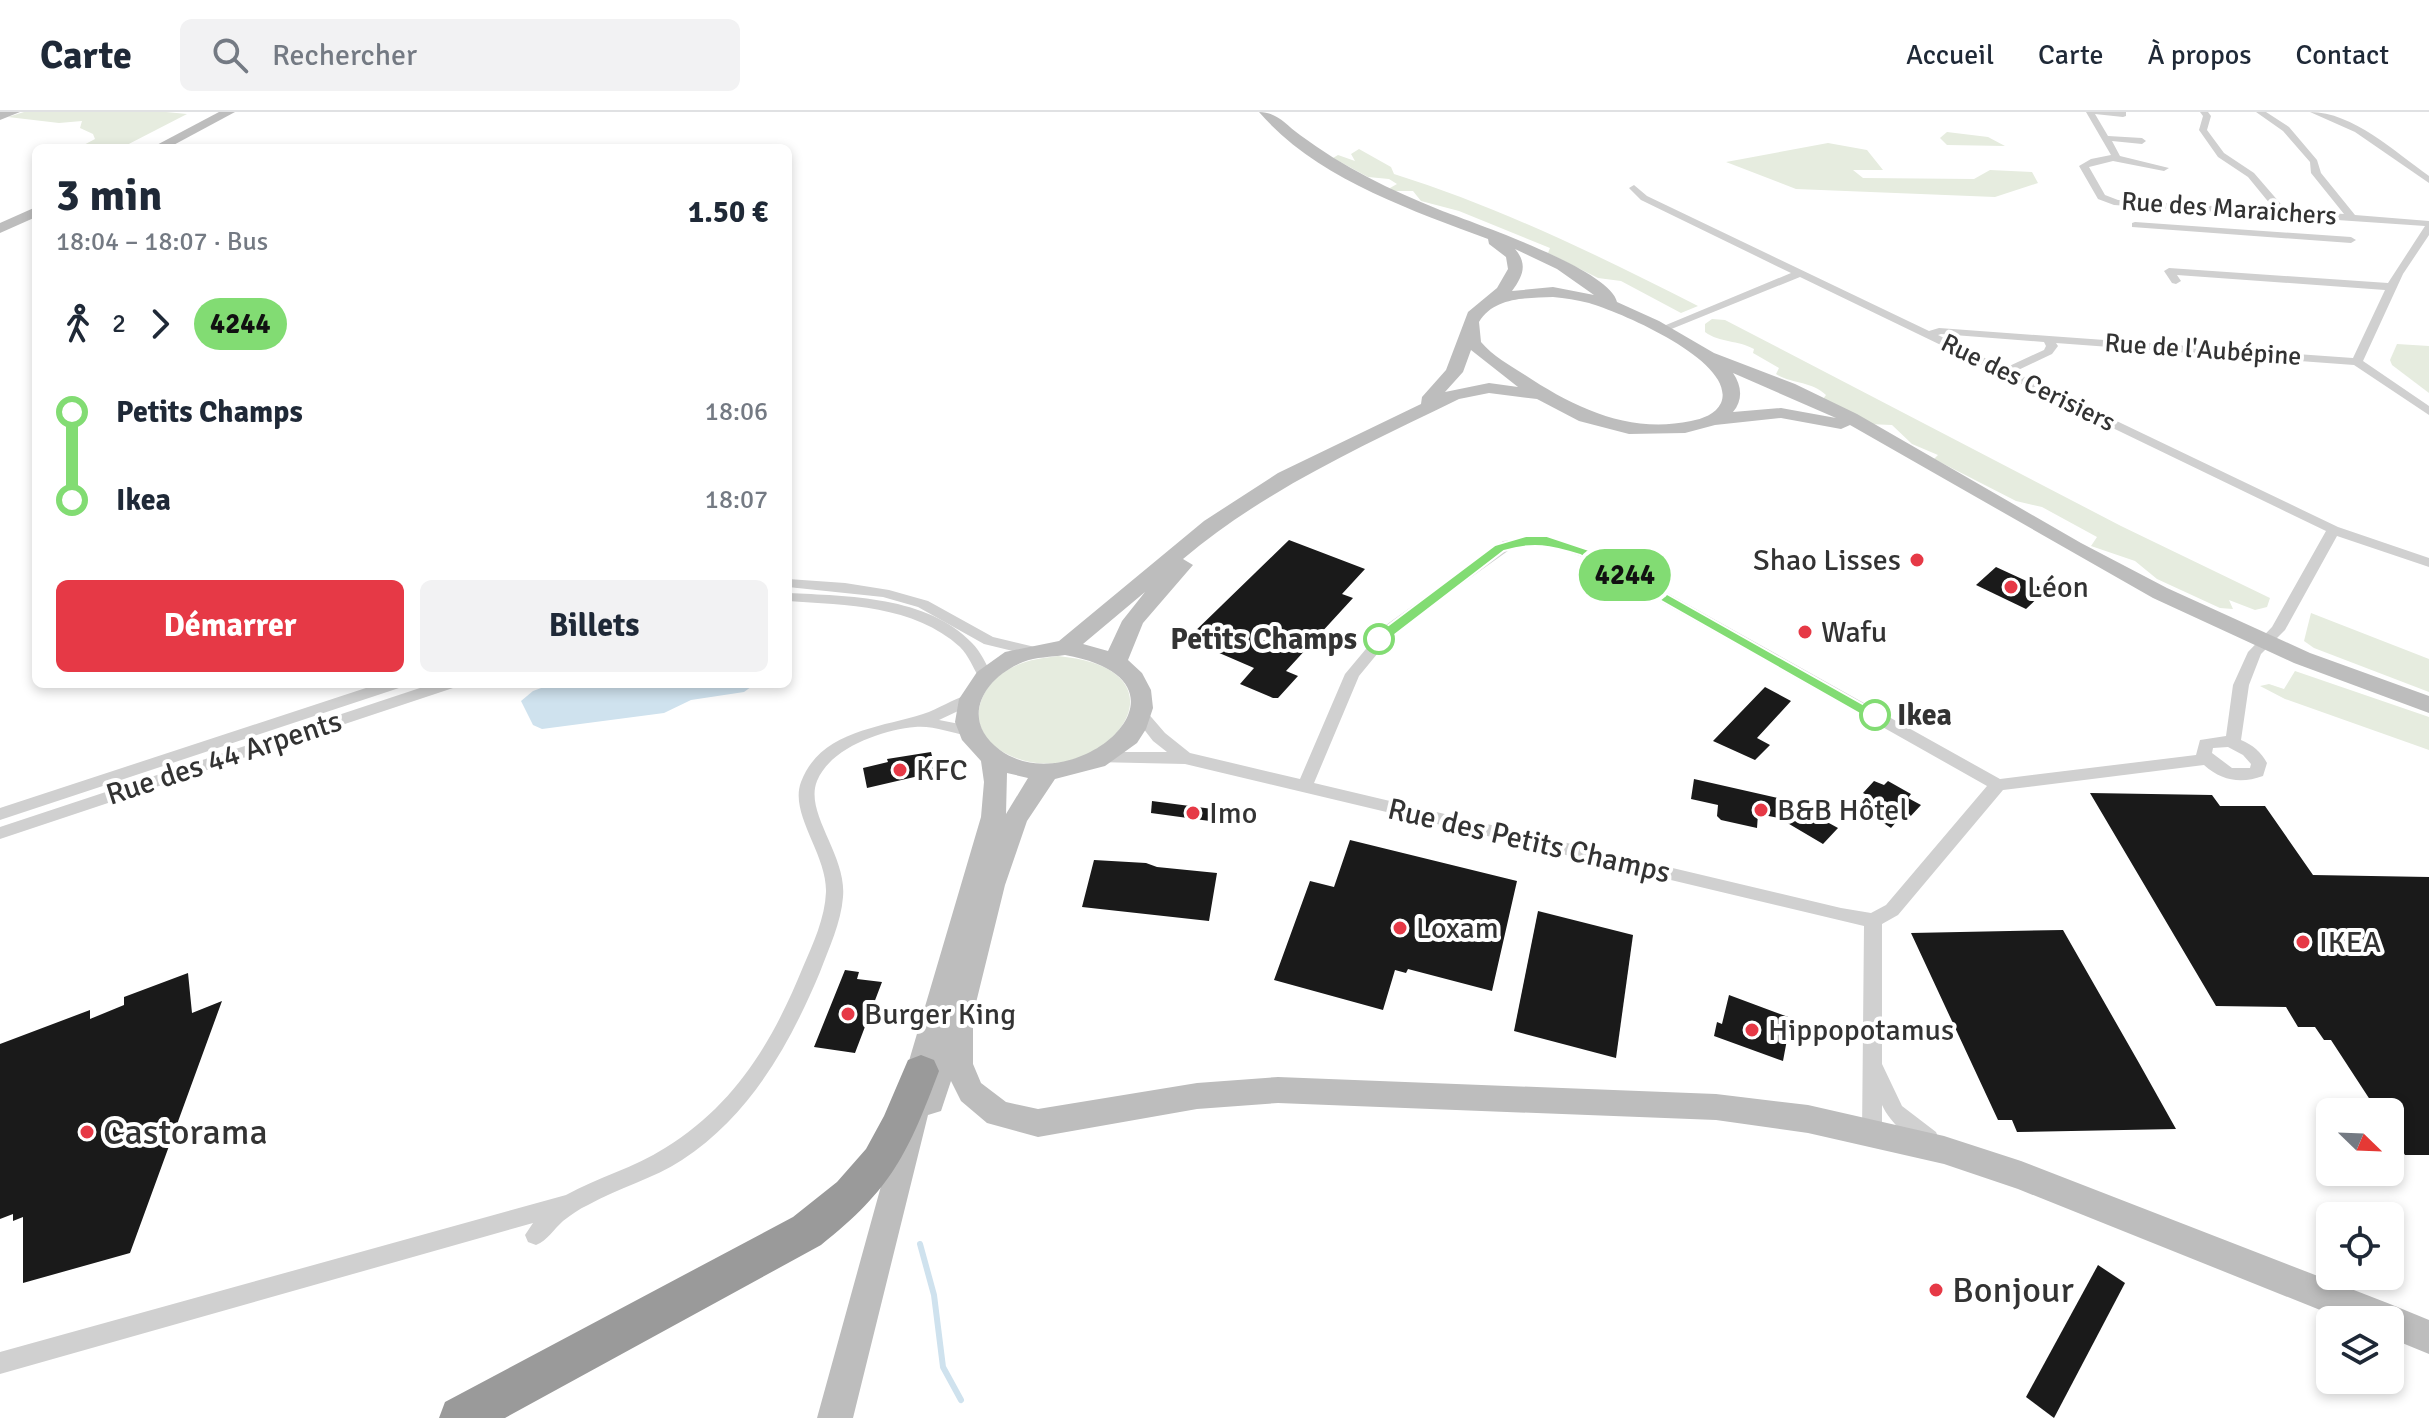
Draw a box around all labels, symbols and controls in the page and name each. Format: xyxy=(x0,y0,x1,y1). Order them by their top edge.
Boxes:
search box xyxy=(180,19,740,91)
text: Carte xyxy=(40,32,132,79)
icon: search xyxy=(208,33,252,77)
text: Rechercher xyxy=(272,37,417,74)
text: Accueil xyxy=(1906,38,1994,72)
text: Carte xyxy=(2038,38,2103,72)
text: À propos xyxy=(2147,38,2252,72)
text: Contact xyxy=(2296,38,2389,72)
text: 3 min xyxy=(56,169,162,223)
street label: Rue des Maraichers xyxy=(2120,186,2338,232)
text: 1.50 € xyxy=(688,194,768,231)
text: 18:04 – 18:07 · Bus xyxy=(56,226,268,258)
icon: walk xyxy=(56,302,100,346)
icon: forward xyxy=(138,302,182,346)
text: 4244 xyxy=(210,307,271,341)
text: 2 xyxy=(112,308,126,340)
street label: Rue des Cerisiers xyxy=(1936,327,2120,439)
street label: Rue de l'Aubépine xyxy=(2103,327,2303,373)
text: Petits Champs xyxy=(116,394,303,431)
text: 18:06 xyxy=(705,396,768,428)
text: Ikea xyxy=(116,482,171,519)
text: 18:07 xyxy=(705,484,768,516)
place label: Shao Lisses xyxy=(1753,542,1901,579)
line badge: 4244 xyxy=(1569,549,1681,601)
marker: Shao Lisses xyxy=(1908,551,1926,569)
text: 4244 xyxy=(1595,558,1655,592)
place label: Léon xyxy=(2027,569,2089,606)
marker: Léon xyxy=(2002,578,2020,596)
button: Démarrer xyxy=(56,580,404,672)
button: Billets xyxy=(420,580,768,672)
place label: Wafu xyxy=(1821,614,1887,651)
place label: Petits Champs xyxy=(1170,621,1357,658)
marker: Wafu xyxy=(1796,623,1814,641)
marker: Petits Champs xyxy=(1364,624,1394,654)
place label: Ikea xyxy=(1897,697,1952,734)
marker: Ikea xyxy=(1860,700,1890,730)
street label: Rue des 44 Arpents xyxy=(102,703,346,813)
place label: KFC xyxy=(916,752,968,789)
marker: KFC xyxy=(891,761,909,779)
street label: Rue des Petits Champs xyxy=(1384,791,1674,891)
place label: B&B Hôtel xyxy=(1777,792,1908,829)
place label: Imo xyxy=(1209,795,1257,832)
marker: B&B Hôtel xyxy=(1752,801,1770,819)
marker: Imo xyxy=(1184,804,1202,822)
place label: Loxam xyxy=(1416,910,1499,947)
marker: Loxam xyxy=(1391,919,1409,937)
place label: IKEA xyxy=(2319,924,2381,961)
marker: IKEA xyxy=(2294,933,2312,951)
place label: Burger King xyxy=(864,996,1016,1033)
marker: Burger King xyxy=(839,1005,857,1023)
place label: Hippopotamus xyxy=(1768,1012,1954,1049)
marker: Hippopotamus xyxy=(1743,1021,1761,1039)
north arrow xyxy=(2316,1098,2404,1186)
map controls xyxy=(2316,1098,2404,1394)
place label: Castorama xyxy=(103,1110,268,1155)
marker: Castorama xyxy=(78,1123,96,1141)
button: locate xyxy=(2316,1202,2404,1290)
place label: Bonjour xyxy=(1952,1268,2075,1313)
marker: Bonjour xyxy=(1927,1281,1945,1299)
button: layers xyxy=(2316,1306,2404,1394)

